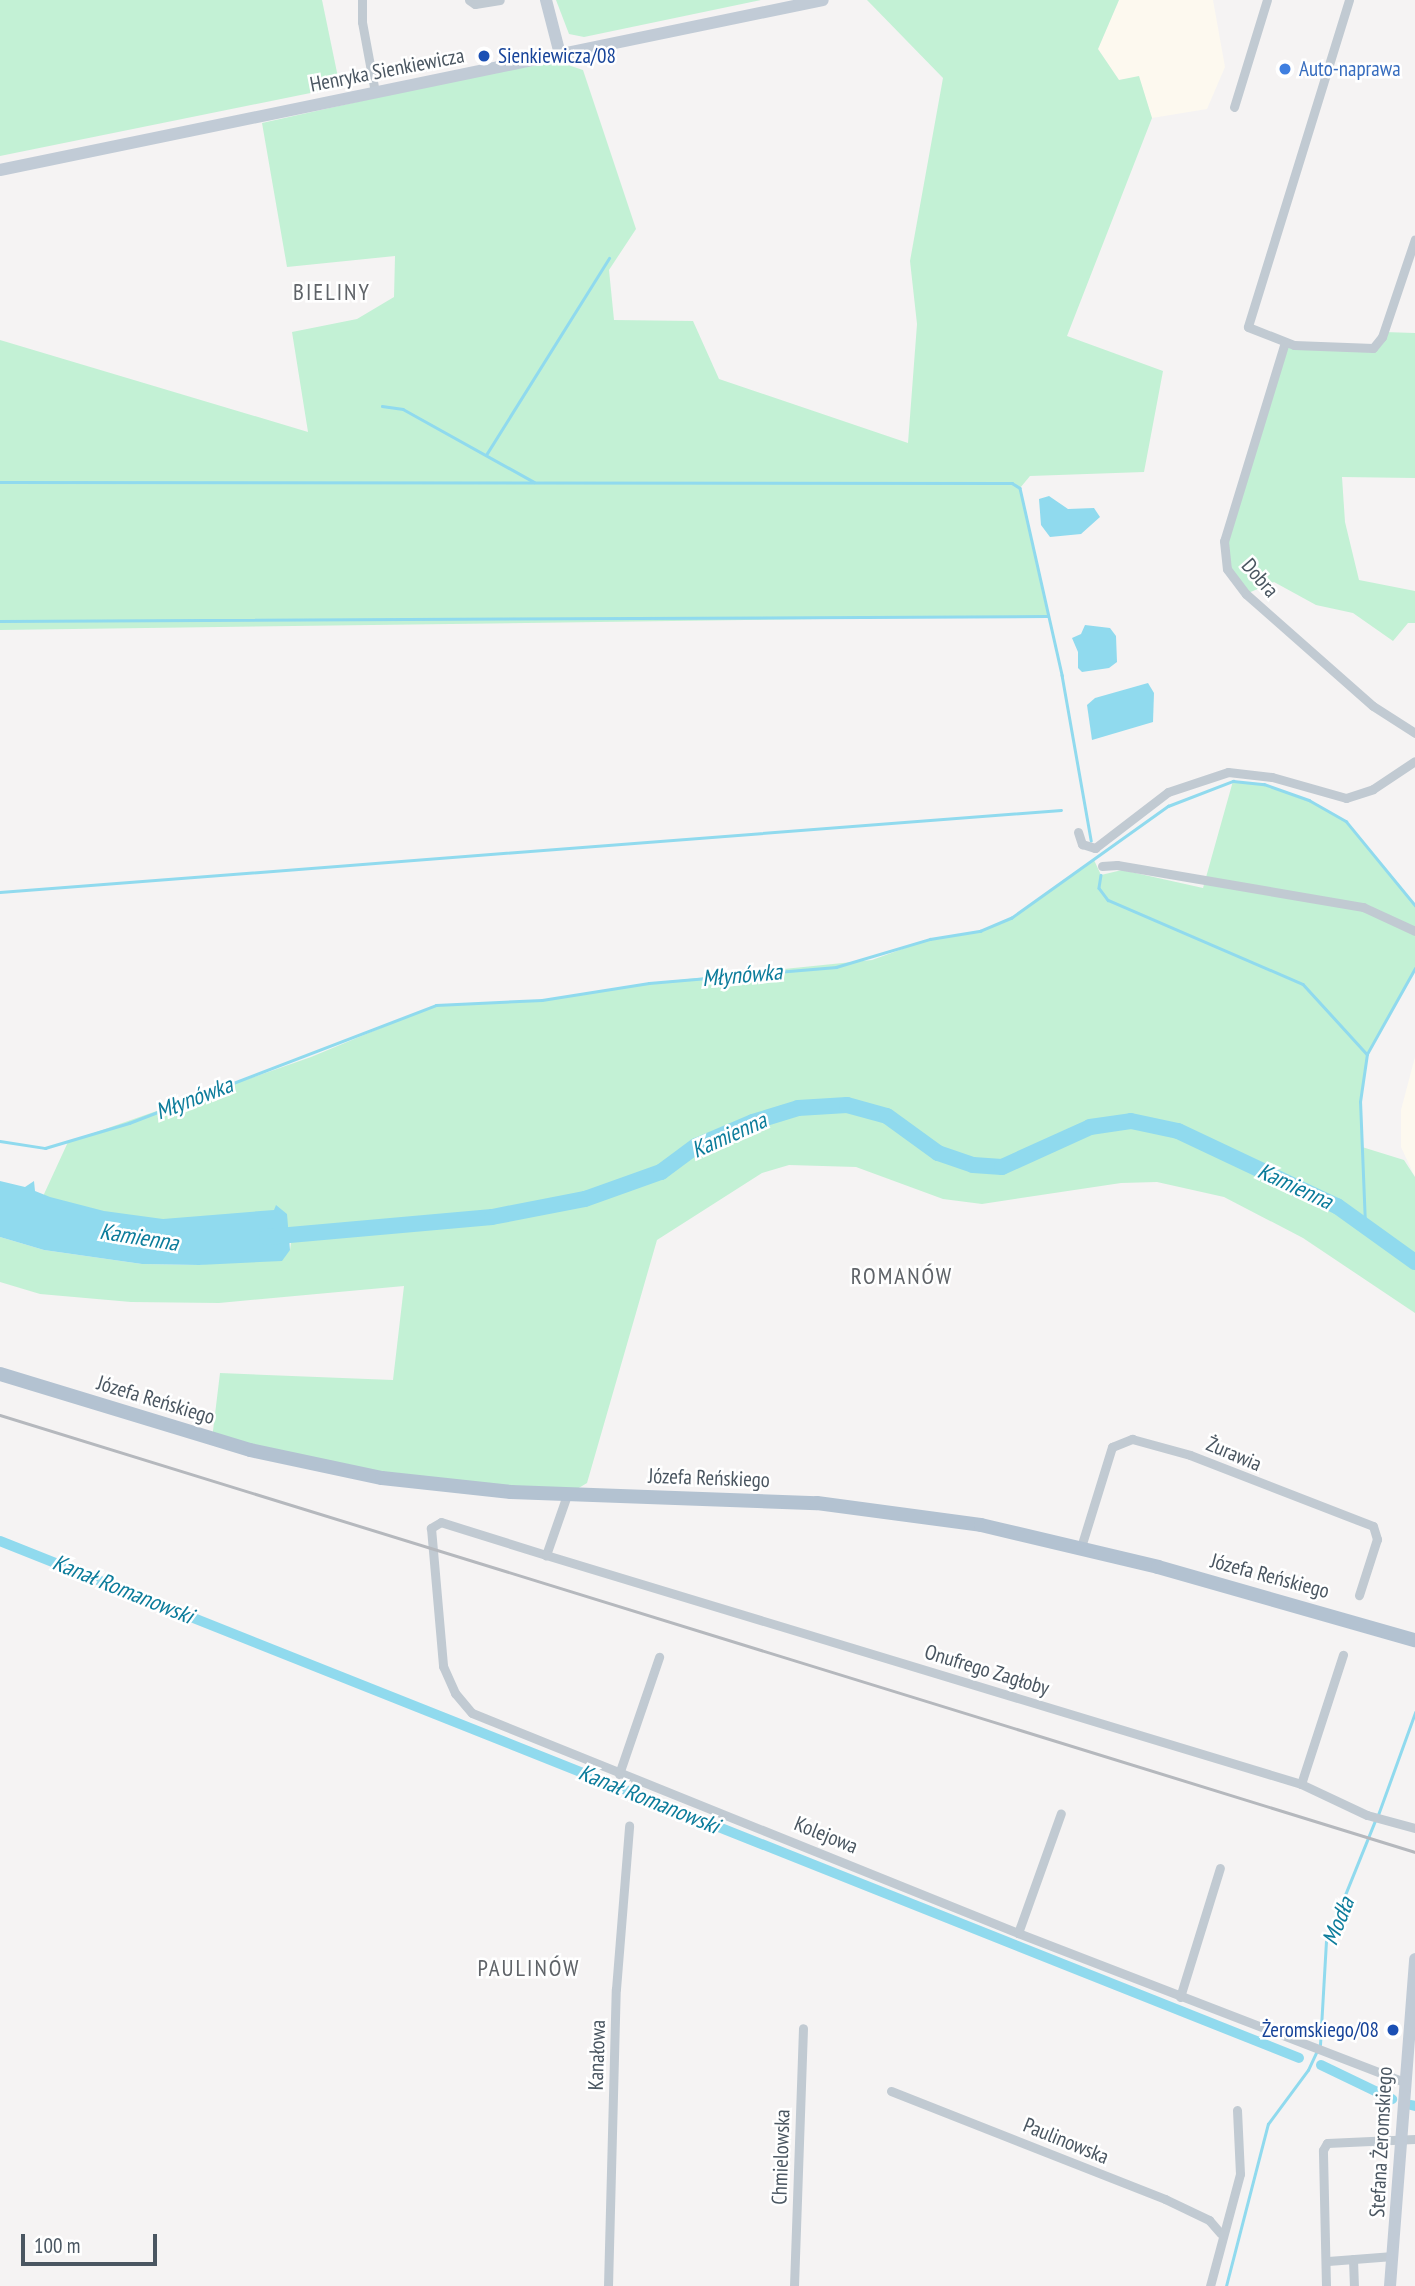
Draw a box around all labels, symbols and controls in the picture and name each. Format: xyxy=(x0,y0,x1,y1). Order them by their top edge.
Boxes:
street label: Henryka Sienkiewicza xyxy=(308,43,466,97)
place label: Sienkiewicza/08 xyxy=(498,43,616,69)
marker: Sienkiewicza/08 xyxy=(476,48,492,64)
place label: Auto-naprawa xyxy=(1299,56,1401,82)
marker: Auto-naprawa xyxy=(1277,61,1293,77)
district label: BIELINY xyxy=(294,278,370,306)
street label: Dobra xyxy=(1236,553,1284,603)
water label: Młynówka xyxy=(701,958,783,992)
water label: Młynówka xyxy=(152,1071,236,1125)
water label: Kamienna xyxy=(687,1106,771,1164)
water label: Kamienna xyxy=(1253,1157,1337,1215)
water label: Kamienna xyxy=(98,1217,180,1257)
district label: ROMANÓW xyxy=(852,1262,952,1290)
street label: Józefa Reńskiego xyxy=(94,1370,218,1430)
street label: Żurawia xyxy=(1203,1431,1265,1477)
street label: Józefa Reńskiego xyxy=(648,1463,770,1493)
water label: Kanał Romanowski xyxy=(49,1548,197,1630)
street label: Józefa Reńskiego xyxy=(1208,1548,1332,1604)
street label: Onufrego Zagłoby xyxy=(922,1639,1052,1701)
water label: Kanał Romanowski xyxy=(575,1758,723,1840)
street label: Kolejowa xyxy=(791,1811,861,1859)
water label: Modła xyxy=(1316,1893,1360,1949)
district label: PAULINÓW xyxy=(479,1954,579,1982)
place label: Żeromskiego/08 xyxy=(1262,2017,1379,2043)
street label: Kanałowa xyxy=(583,2019,611,2091)
marker: Żeromskiego/08 xyxy=(1385,2022,1401,2038)
street label: Stefana Żeromskiego xyxy=(1364,2066,1398,2218)
street label: Chmielowska xyxy=(767,2109,795,2205)
street label: Paulinowska xyxy=(1020,2112,1112,2170)
scale bar xyxy=(24,2220,161,2264)
text: 100 m xyxy=(34,2232,80,2259)

